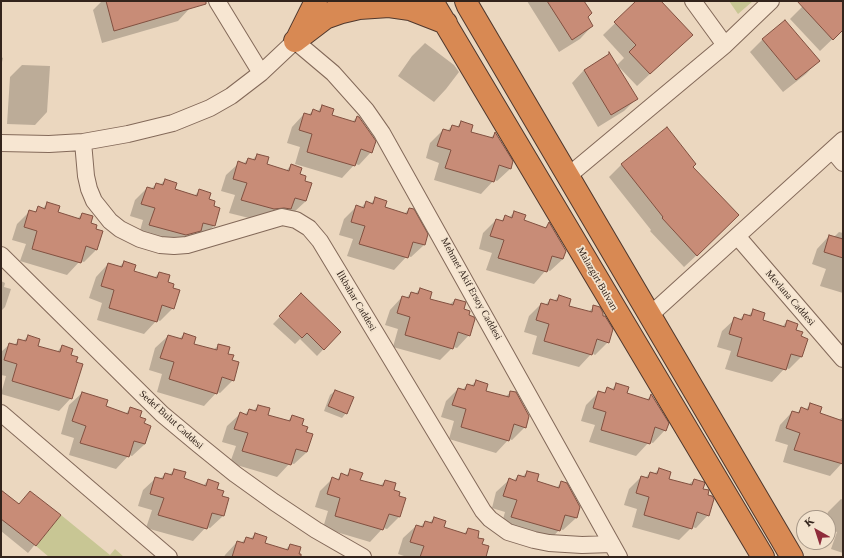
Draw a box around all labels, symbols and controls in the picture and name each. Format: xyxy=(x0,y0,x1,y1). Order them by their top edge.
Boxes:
street label: Mehmet Akif Ersoy Caddesi xyxy=(438,236,504,342)
street label: Malazgirt Bulvarı xyxy=(574,245,620,313)
street label: Mevlana Caddesi xyxy=(763,268,817,328)
street label: İlkbahar Caddesi xyxy=(333,269,379,333)
street label: Sedef Bulut Caddesi xyxy=(136,388,206,452)
north arrow xyxy=(796,510,836,550)
text: K xyxy=(802,514,816,529)

